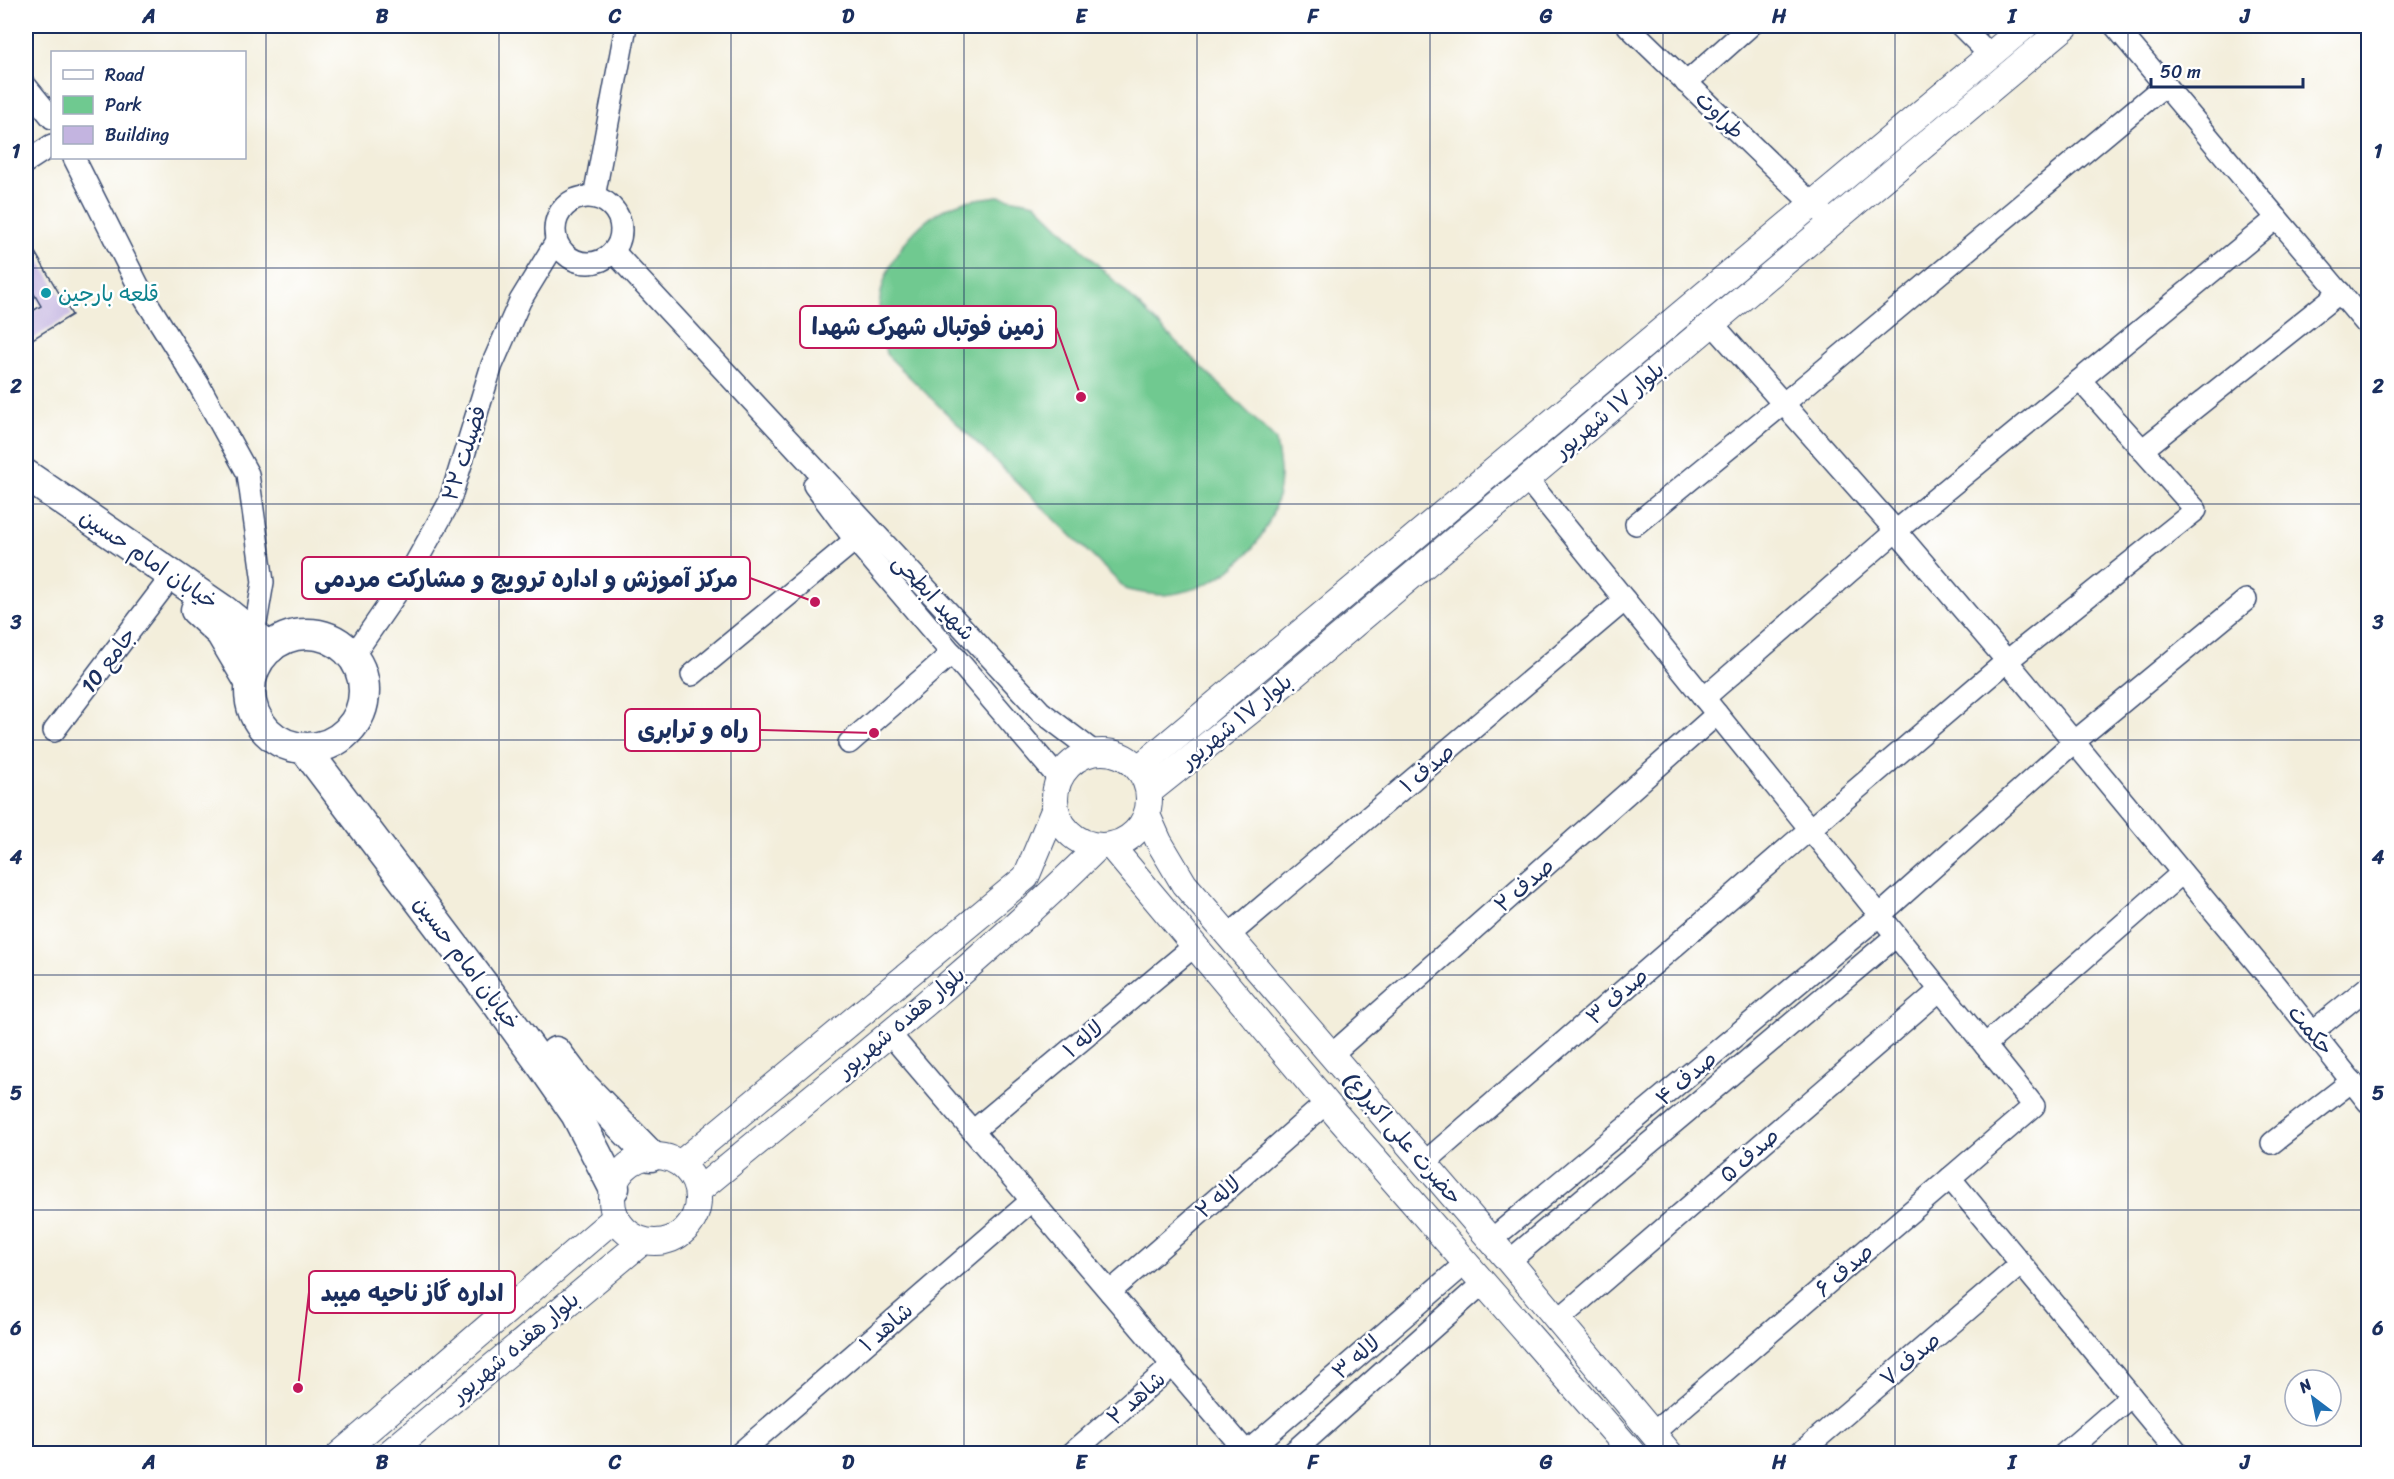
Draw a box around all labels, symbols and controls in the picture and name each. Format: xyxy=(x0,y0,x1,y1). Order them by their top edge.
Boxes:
text: A xyxy=(141,0,156,34)
text: B xyxy=(376,0,389,34)
text: C xyxy=(608,0,622,34)
text: D xyxy=(842,0,855,34)
text: E xyxy=(1075,0,1088,34)
text: F xyxy=(1307,0,1320,34)
text: G xyxy=(1539,0,1553,34)
text: H xyxy=(1771,0,1787,34)
text: I xyxy=(2007,0,2018,34)
text: J xyxy=(2239,0,2251,34)
legend xyxy=(51,51,246,159)
scale bar xyxy=(2151,51,2302,89)
text: 50 m xyxy=(2160,56,2201,88)
text: Road xyxy=(105,59,145,91)
street label: طراوت xyxy=(1686,81,1754,149)
text: Park xyxy=(105,89,142,121)
text: Building xyxy=(105,119,169,151)
text: 1 xyxy=(12,134,21,169)
text: 1 xyxy=(2374,134,2383,169)
place label: قلعه بارجین xyxy=(58,274,159,313)
marker: قلعه بارجین xyxy=(39,286,53,300)
callout: زمین فوتبال شهرک شهدا xyxy=(800,306,1056,348)
text: زمین فوتبال شهرک شهدا xyxy=(812,306,1044,348)
street label: بلوار ۱۷ شهریور xyxy=(1543,351,1674,470)
text: 2 xyxy=(9,369,22,404)
text: 2 xyxy=(2371,369,2384,404)
street label: فضیلت ۲۲ xyxy=(430,400,498,506)
street label: خیابان امام حسین xyxy=(72,498,226,620)
street label: شهید ابطحی xyxy=(883,544,985,650)
callout: مرکز آموزش و اداره ترویج و مشارکت مردمی xyxy=(302,557,750,599)
text: مرکز آموزش و اداره ترویج و مشارکت مردمی xyxy=(314,558,738,600)
text: 3 xyxy=(10,605,22,640)
text: 3 xyxy=(2372,605,2384,640)
street label: جامع 10 xyxy=(70,618,146,702)
street label: بلوار ۱۷ شهریور xyxy=(1169,663,1301,780)
callout: راه و ترابری xyxy=(625,709,760,751)
text: راه و ترابری xyxy=(637,709,749,751)
street label: صدف ۱ xyxy=(1390,733,1464,803)
text: 4 xyxy=(9,840,23,875)
text: 4 xyxy=(2371,840,2385,875)
street label: صدف ۲ xyxy=(1485,847,1563,923)
street label: خیابان امام حسین xyxy=(403,887,531,1039)
street label: بلوار هفده شهریور xyxy=(826,956,974,1089)
street label: صدف ۳ xyxy=(1577,957,1657,1035)
street label: حکمت xyxy=(2278,995,2344,1065)
street label: لاله ۱ xyxy=(1053,1010,1113,1068)
street label: صدف ۴ xyxy=(1646,1040,1726,1116)
street label: حضرت علی اکبر(ع) xyxy=(1333,1062,1473,1214)
text: 5 xyxy=(10,1076,22,1111)
text: 5 xyxy=(2372,1076,2384,1111)
street label: صدف ۵ xyxy=(1710,1117,1788,1193)
street label: لاله ۲ xyxy=(1186,1165,1250,1229)
street label: صدف ۶ xyxy=(1805,1233,1883,1307)
callout: اداره گاز ناحیه میبد xyxy=(309,1271,515,1313)
text: اداره گاز ناحیه میبد xyxy=(321,1272,503,1314)
street label: بلوار هفده شهریور xyxy=(440,1281,588,1414)
street label: شاهد ۱ xyxy=(850,1292,922,1362)
text: 6 xyxy=(9,1311,22,1346)
text: 6 xyxy=(2371,1311,2384,1346)
street label: صدف ۷ xyxy=(1870,1321,1950,1397)
street label: لاله ۳ xyxy=(1323,1324,1389,1390)
street label: شاهد ۲ xyxy=(1097,1361,1175,1435)
north arrow xyxy=(2283,1368,2343,1428)
text: N xyxy=(2292,1370,2318,1401)
text: A xyxy=(141,1445,156,1479)
text: B xyxy=(376,1445,389,1479)
text: C xyxy=(608,1445,622,1479)
text: D xyxy=(842,1445,855,1479)
text: E xyxy=(1075,1445,1088,1479)
text: F xyxy=(1307,1445,1320,1479)
text: G xyxy=(1539,1445,1553,1479)
text: H xyxy=(1771,1445,1787,1479)
text: I xyxy=(2007,1445,2018,1479)
text: J xyxy=(2239,1445,2251,1479)

